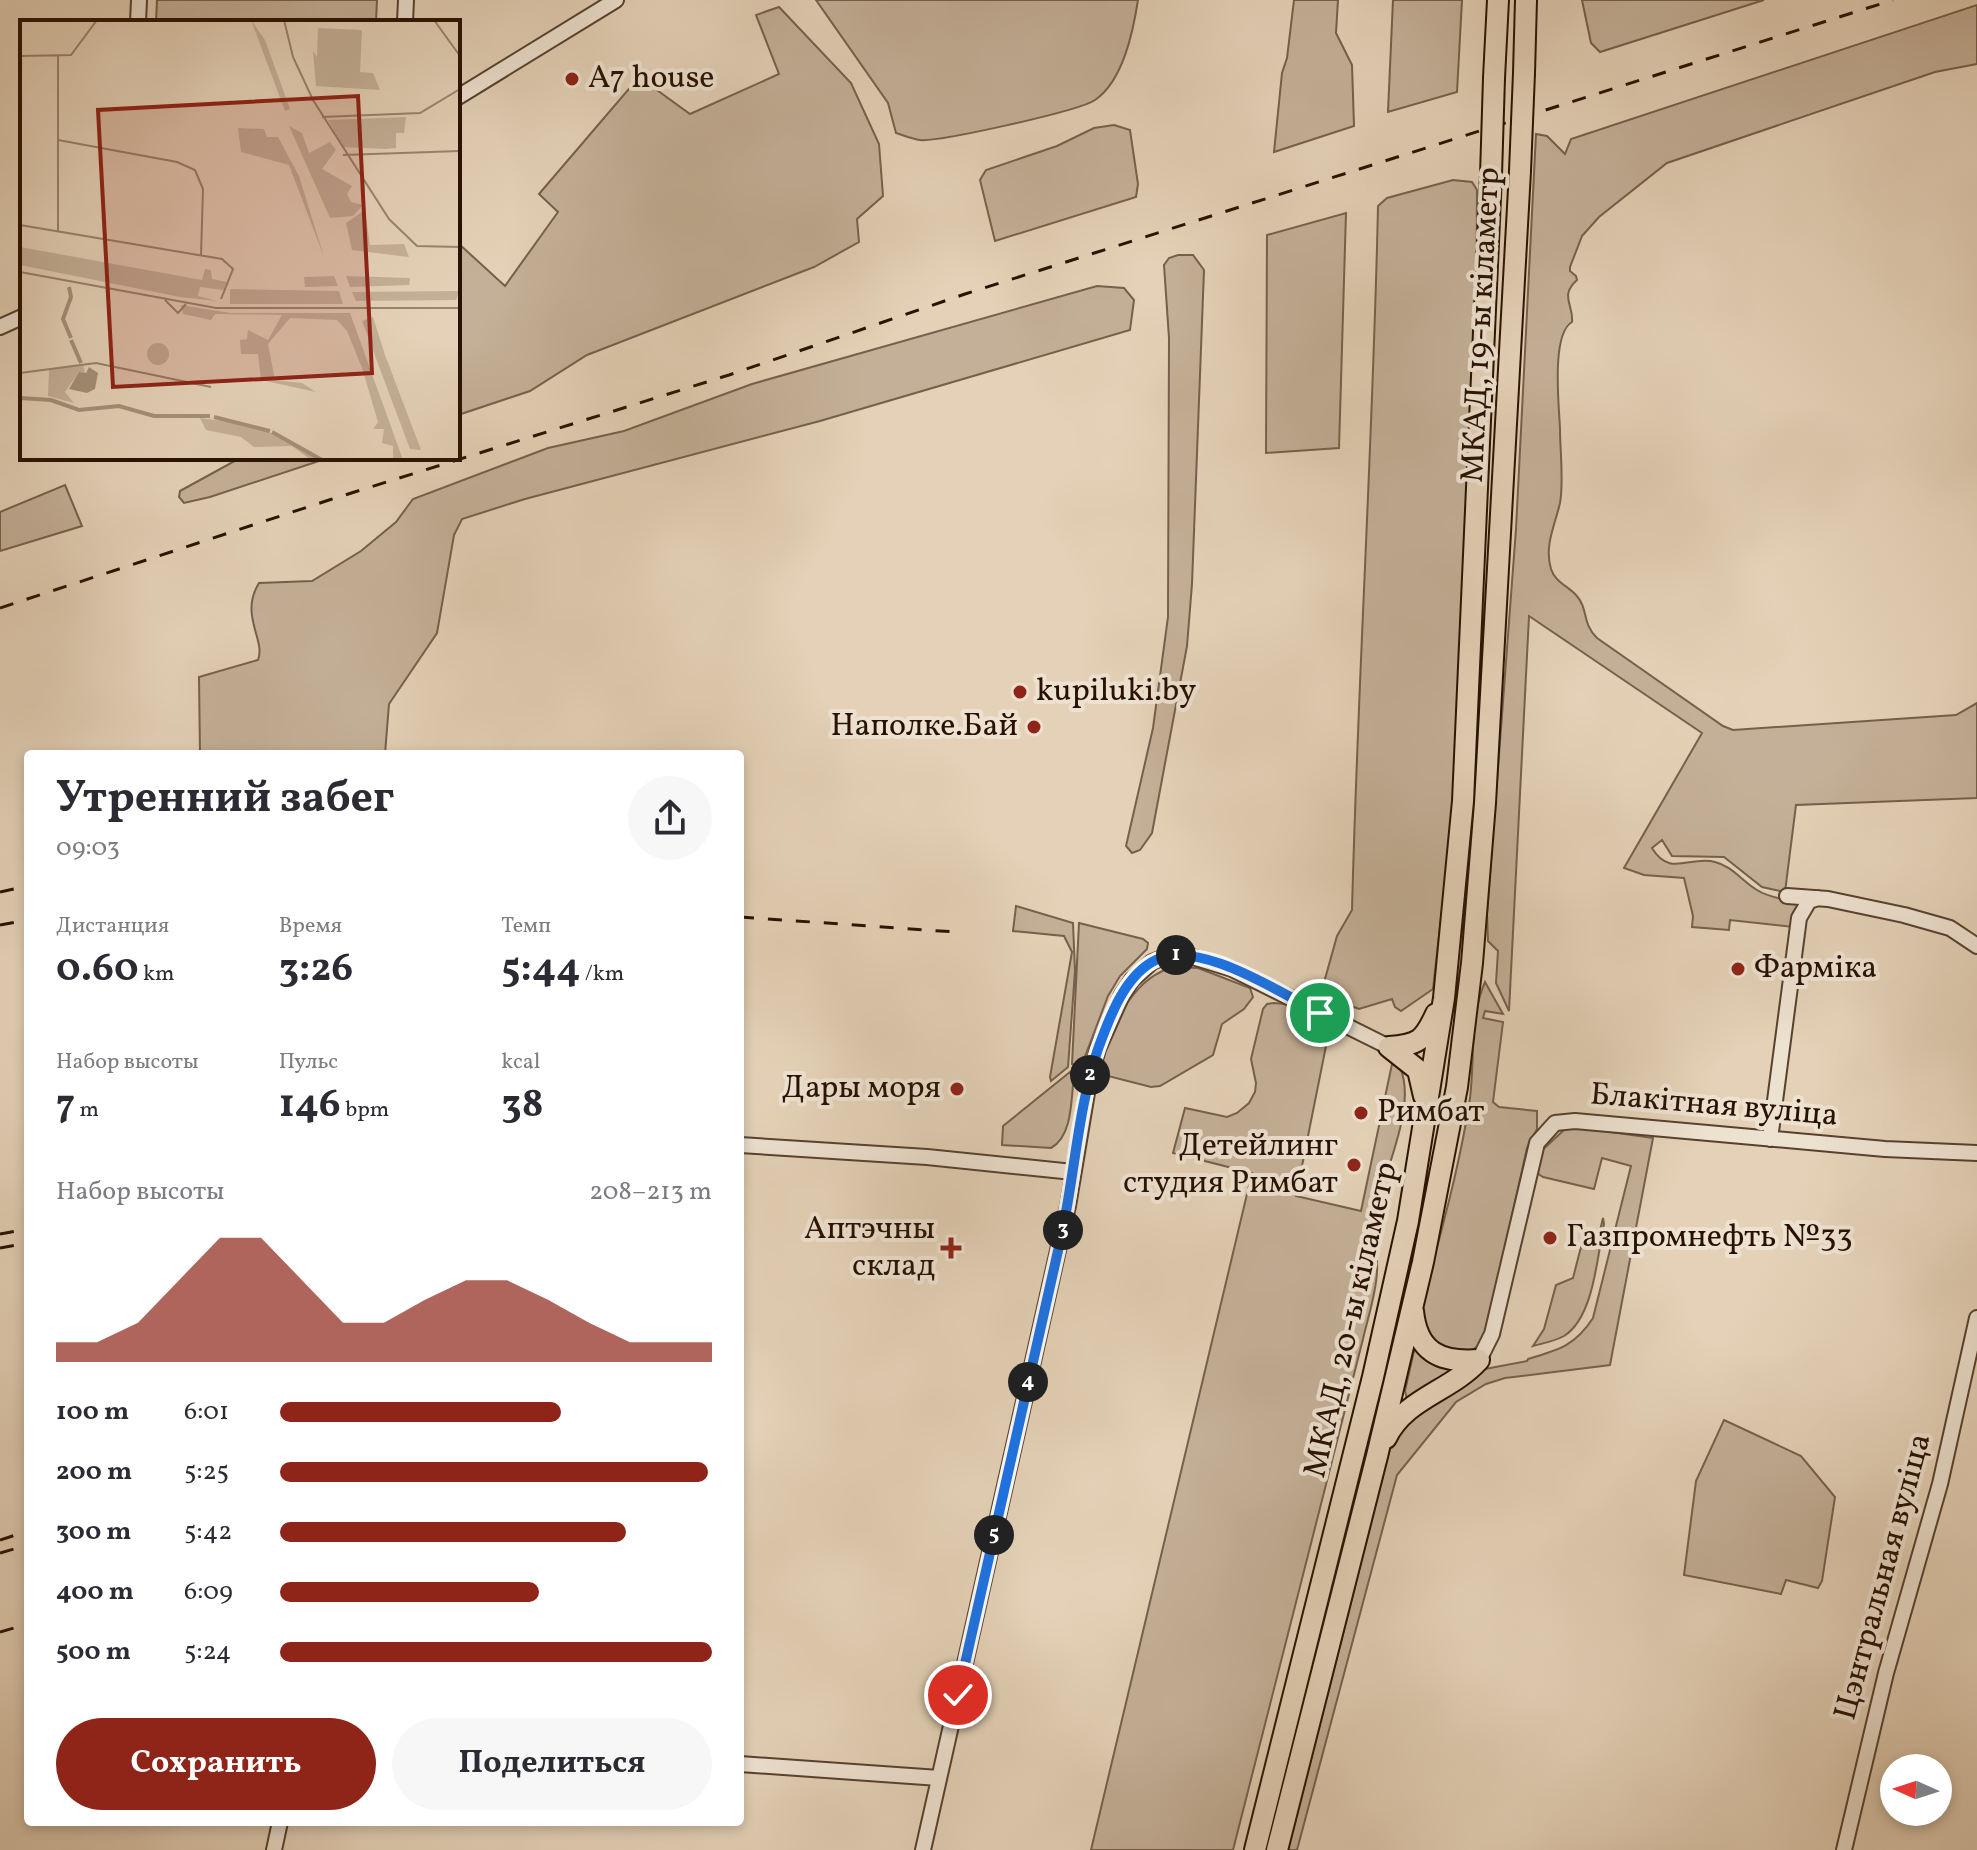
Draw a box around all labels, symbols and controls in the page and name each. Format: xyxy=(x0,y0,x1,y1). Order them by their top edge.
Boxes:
inset map xyxy=(20,20,460,460)
place label: A7 house xyxy=(588,57,715,101)
marker: A7 house xyxy=(563,70,581,88)
street label: МКАД, 19-ы кіламетр xyxy=(1452,166,1512,484)
place label: kupiluki.by xyxy=(1036,670,1196,714)
marker: kupiluki.by xyxy=(1011,683,1029,701)
place label: Наполке.Бай xyxy=(830,705,1018,749)
marker: Наполке.Бай xyxy=(1025,718,1043,736)
text: Утренний забег xyxy=(56,769,394,830)
button: share xyxy=(628,776,712,860)
text: 09:03 xyxy=(56,830,120,866)
text: Дистанция xyxy=(56,911,169,942)
text: Время xyxy=(279,911,342,942)
text: Темп xyxy=(501,911,551,942)
pin: 1 xyxy=(1156,935,1196,975)
text: 1 xyxy=(1172,939,1180,970)
text: 0.60 xyxy=(56,942,139,998)
text: 3:26 xyxy=(279,942,353,998)
text: 5:44 xyxy=(501,942,580,998)
place label: Фарміка xyxy=(1754,947,1877,991)
text: km xyxy=(139,959,174,990)
text: /km xyxy=(580,959,624,990)
marker: Фарміка xyxy=(1729,960,1747,978)
pin xyxy=(1286,979,1354,1047)
icon: arrive xyxy=(1298,991,1342,1035)
text: Набор высоты xyxy=(56,1047,199,1078)
text: Пульс xyxy=(279,1047,338,1078)
text: kcal xyxy=(501,1047,540,1078)
pin: 2 xyxy=(1070,1055,1110,1095)
text: 2 xyxy=(1084,1059,1096,1090)
place label: Дары моря xyxy=(782,1067,941,1111)
street label: Блакітная вуліца xyxy=(1588,1073,1840,1139)
text: 7 xyxy=(56,1078,75,1134)
text: 146 xyxy=(279,1078,341,1134)
text: 38 xyxy=(501,1078,544,1134)
marker: Дары моря xyxy=(948,1080,966,1098)
place label: Римбат xyxy=(1377,1091,1484,1135)
text: m xyxy=(75,1095,99,1126)
text: bpm xyxy=(341,1095,389,1126)
marker: Римбат xyxy=(1352,1104,1370,1122)
place label: Детейлинг студия Римбат xyxy=(1123,1125,1338,1206)
marker: Детейлинг студия Римбат xyxy=(1345,1156,1363,1174)
street label: МКАД, 20-ы кіламетр xyxy=(1294,1158,1410,1482)
text: Набор высоты xyxy=(56,1174,224,1210)
text: 208–213 m xyxy=(589,1174,712,1210)
place label: Аптэчны склад xyxy=(804,1208,935,1289)
pin: 3 xyxy=(1043,1210,1083,1250)
text: 3 xyxy=(1057,1214,1069,1245)
place label: Газпромнефть №33 xyxy=(1566,1216,1853,1260)
marker: Газпромнефть №33 xyxy=(1541,1229,1559,1247)
marker: Аптэчны склад xyxy=(942,1239,960,1257)
pin: 4 xyxy=(1008,1362,1048,1402)
text: 4 xyxy=(1021,1366,1035,1397)
text: 100 m xyxy=(56,1394,129,1430)
text: 6:01 xyxy=(184,1394,229,1430)
street label: Цэнтральная вуліца xyxy=(1825,1429,1943,1725)
text: 200 m xyxy=(56,1454,132,1490)
text: 5:25 xyxy=(184,1454,229,1490)
text: 300 m xyxy=(56,1514,132,1550)
text: 5:42 xyxy=(184,1514,232,1550)
pin: 5 xyxy=(974,1515,1014,1555)
text: 5 xyxy=(989,1519,999,1550)
text: 400 m xyxy=(56,1574,134,1610)
text: 6:09 xyxy=(184,1574,233,1610)
text: 500 m xyxy=(56,1634,131,1670)
text: 5:24 xyxy=(184,1634,231,1670)
pin xyxy=(924,1661,992,1729)
icon: check xyxy=(936,1673,980,1717)
button: Сохранить xyxy=(56,1718,376,1810)
button: Поделиться xyxy=(392,1718,712,1810)
north arrow xyxy=(1880,1754,1952,1826)
map controls xyxy=(1880,1754,1952,1826)

